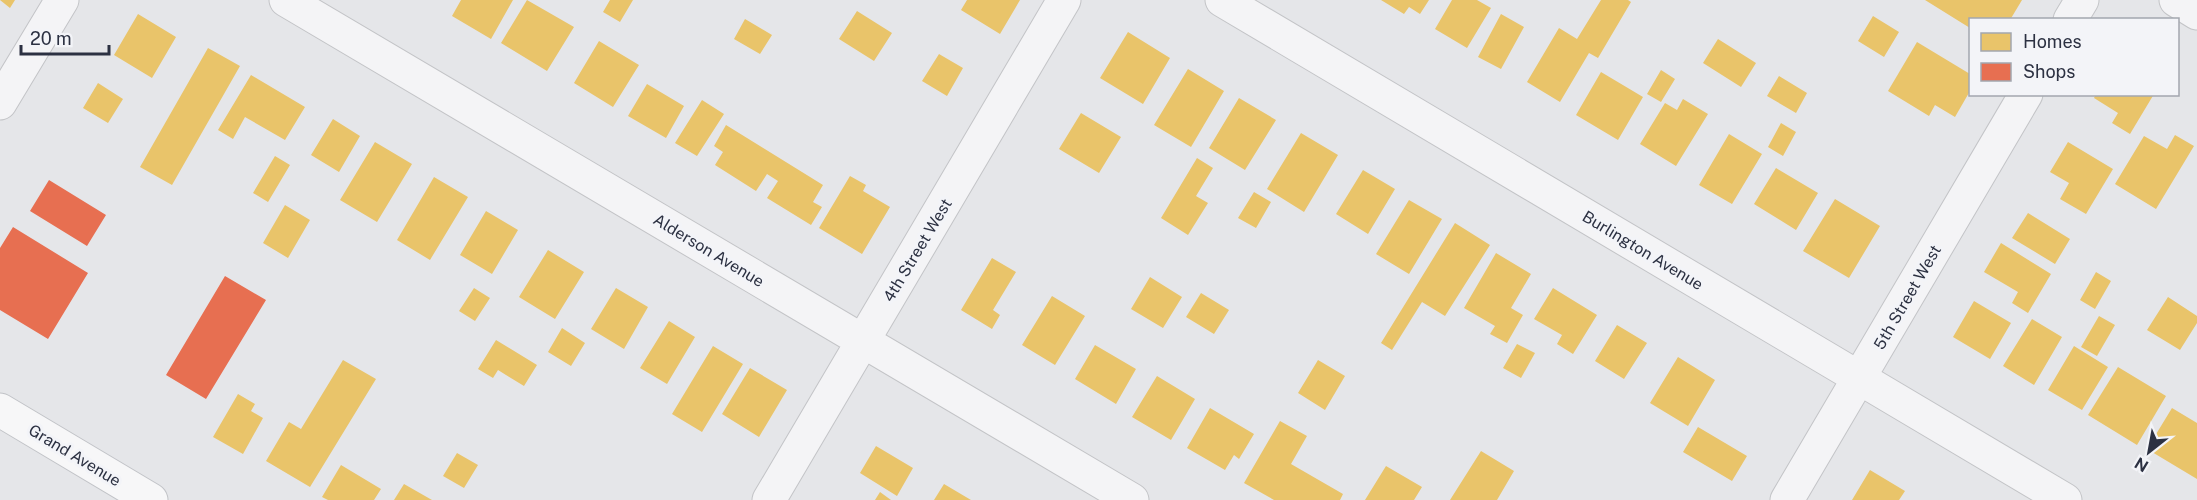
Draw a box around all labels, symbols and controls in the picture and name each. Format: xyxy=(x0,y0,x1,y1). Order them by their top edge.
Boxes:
scale bar xyxy=(21,18,110,56)
legend xyxy=(1969,18,2179,96)
text: 20 m xyxy=(30,28,72,49)
text: Homes xyxy=(2023,31,2082,52)
text: Shops xyxy=(2023,61,2075,82)
street label: 4th Street West xyxy=(879,195,956,305)
street label: Burlington Avenue xyxy=(1579,207,1707,294)
street label: Alderson Avenue xyxy=(650,210,768,291)
street label: 5th Street West xyxy=(1870,242,1945,353)
street label: Grand Avenue xyxy=(25,420,124,490)
north arrow xyxy=(2119,422,2179,482)
text: N xyxy=(2131,453,2152,476)

